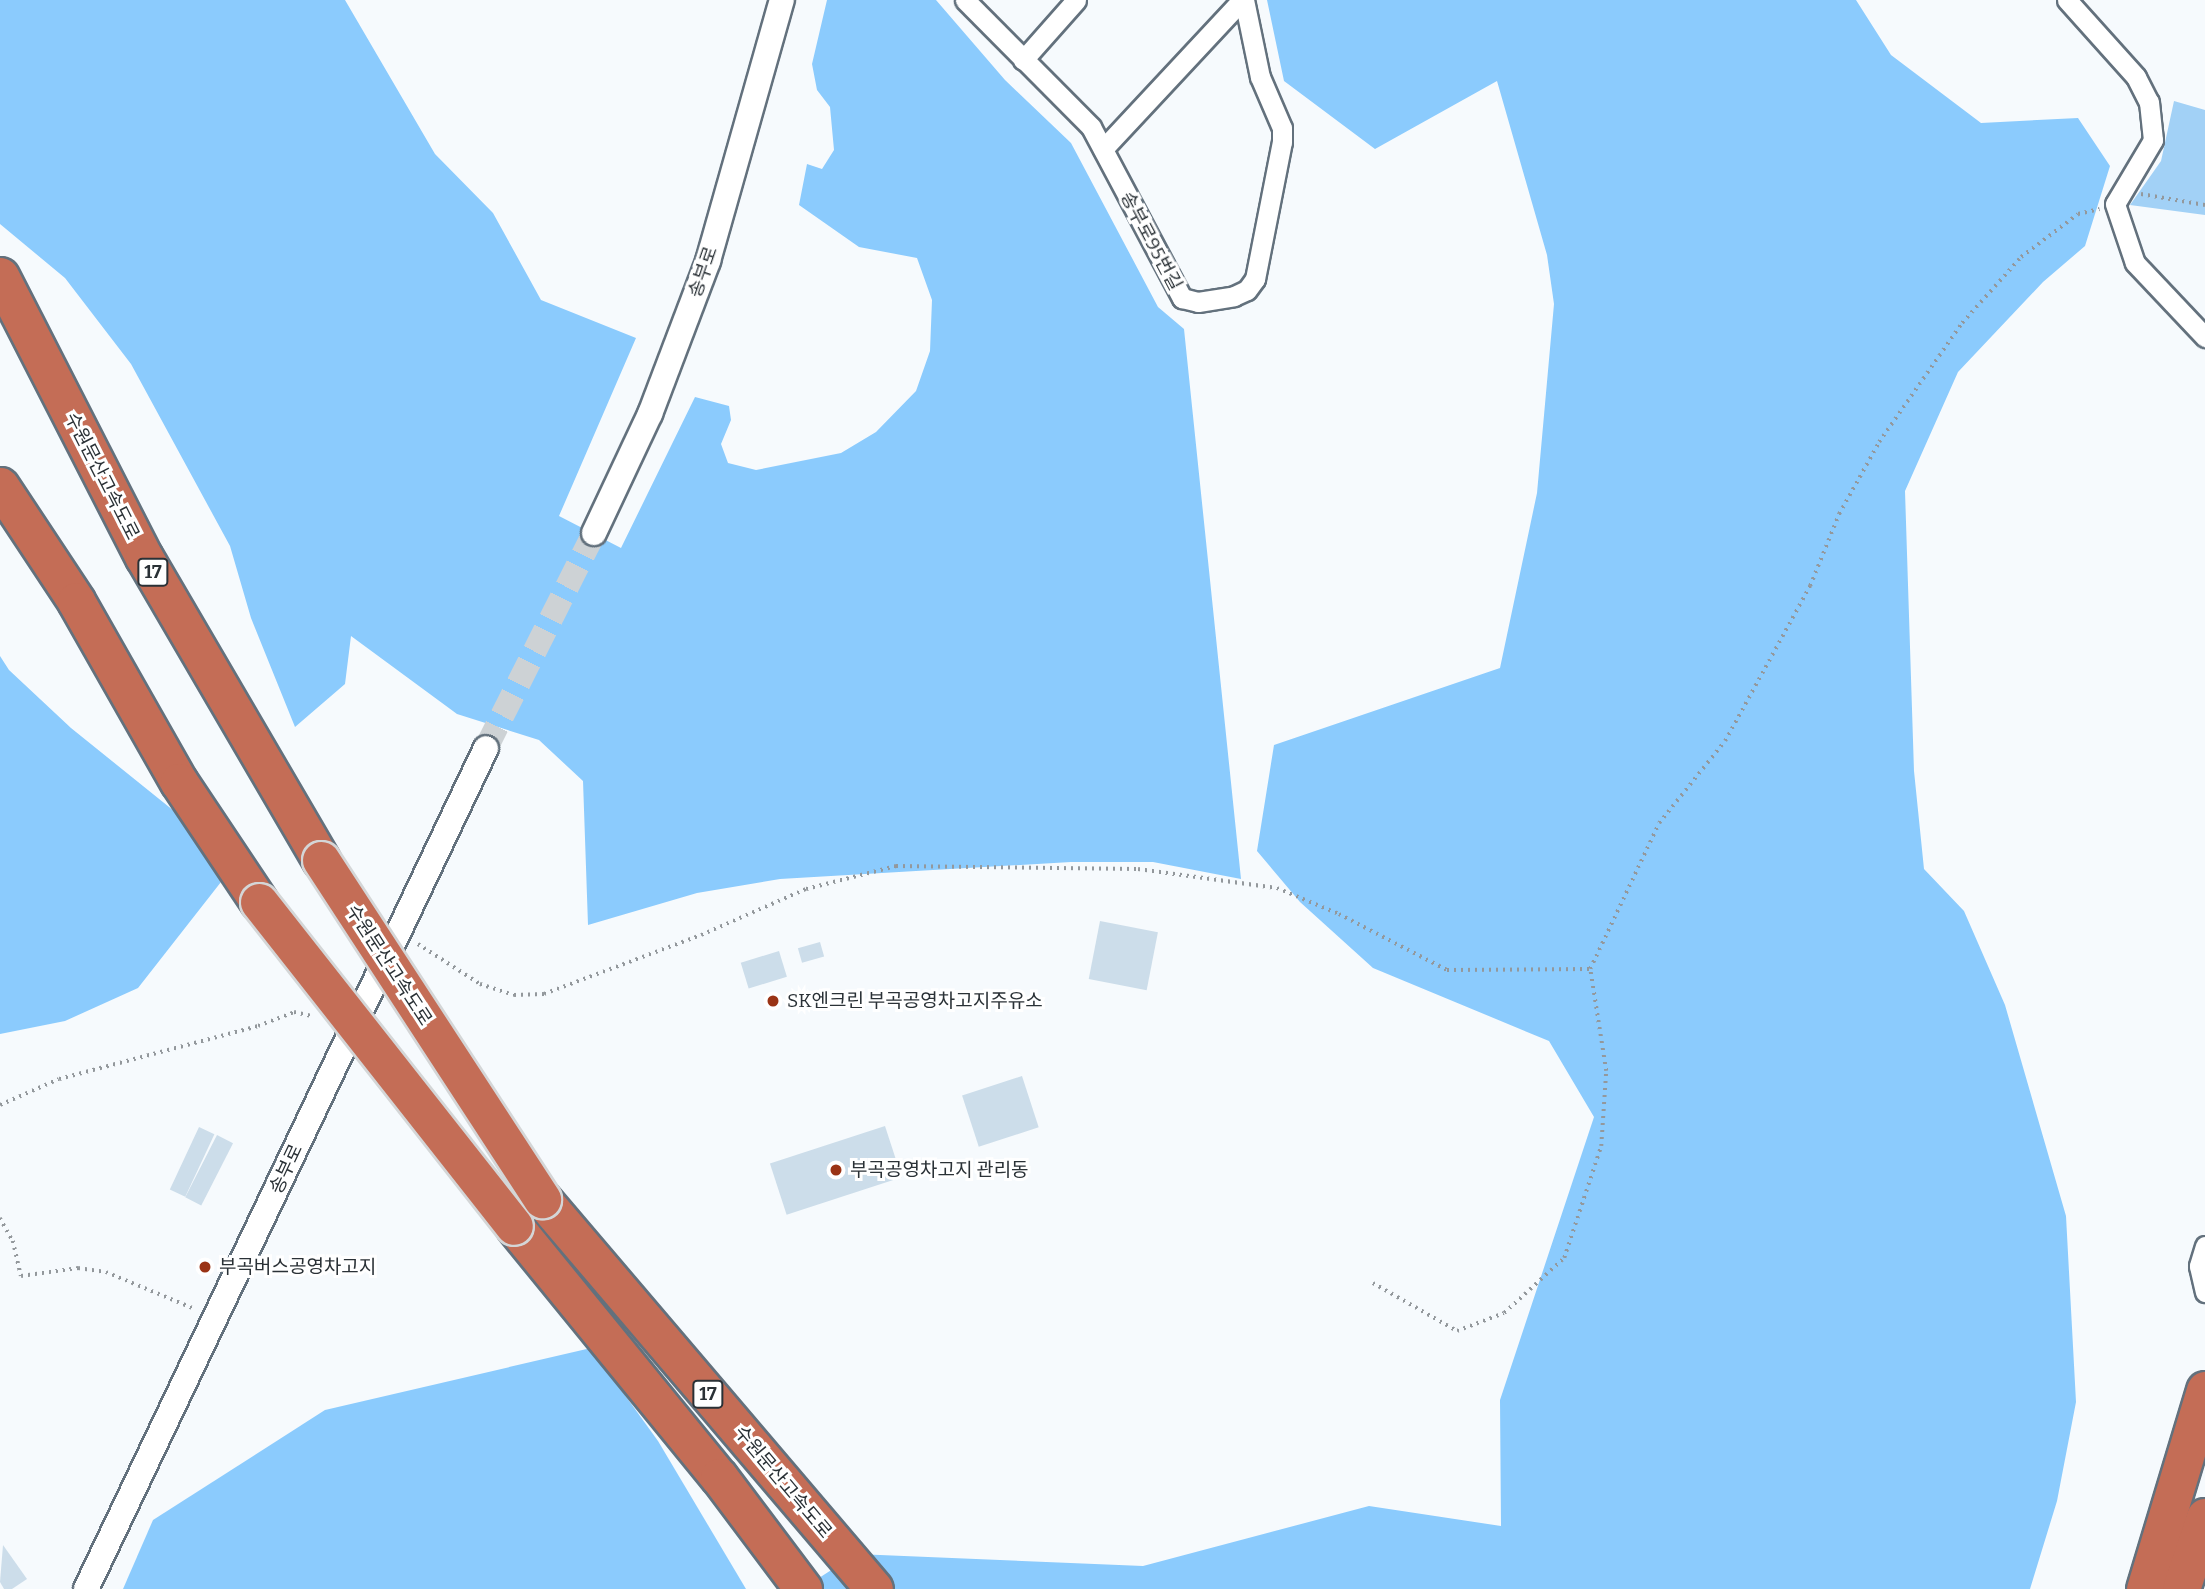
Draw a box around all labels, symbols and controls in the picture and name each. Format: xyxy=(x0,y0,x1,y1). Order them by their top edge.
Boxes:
street label: 송부로95번길 xyxy=(1115,188,1187,294)
street label: 송부로 xyxy=(684,243,722,301)
street label: 수원문산고속도로 xyxy=(60,409,144,543)
road number: 17 xyxy=(137,558,169,586)
street label: 수원문산고속도로 xyxy=(341,900,437,1030)
place label: SK엔크린 부곡공영차고지주유소 xyxy=(787,990,1043,1012)
marker: SK엔크린 부곡공영차고지주유소 xyxy=(765,993,781,1009)
street label: 송부로 xyxy=(265,1140,307,1198)
place label: 부곡공영차고지 관리동 xyxy=(850,1159,1029,1181)
marker: 부곡공영차고지 관리동 xyxy=(828,1162,844,1178)
place label: 부곡버스공영차고지 xyxy=(219,1256,376,1278)
marker: 부곡버스공영차고지 xyxy=(197,1259,213,1275)
road number: 17 xyxy=(692,1380,724,1408)
street label: 수원문산고속도로 xyxy=(729,1421,837,1543)

